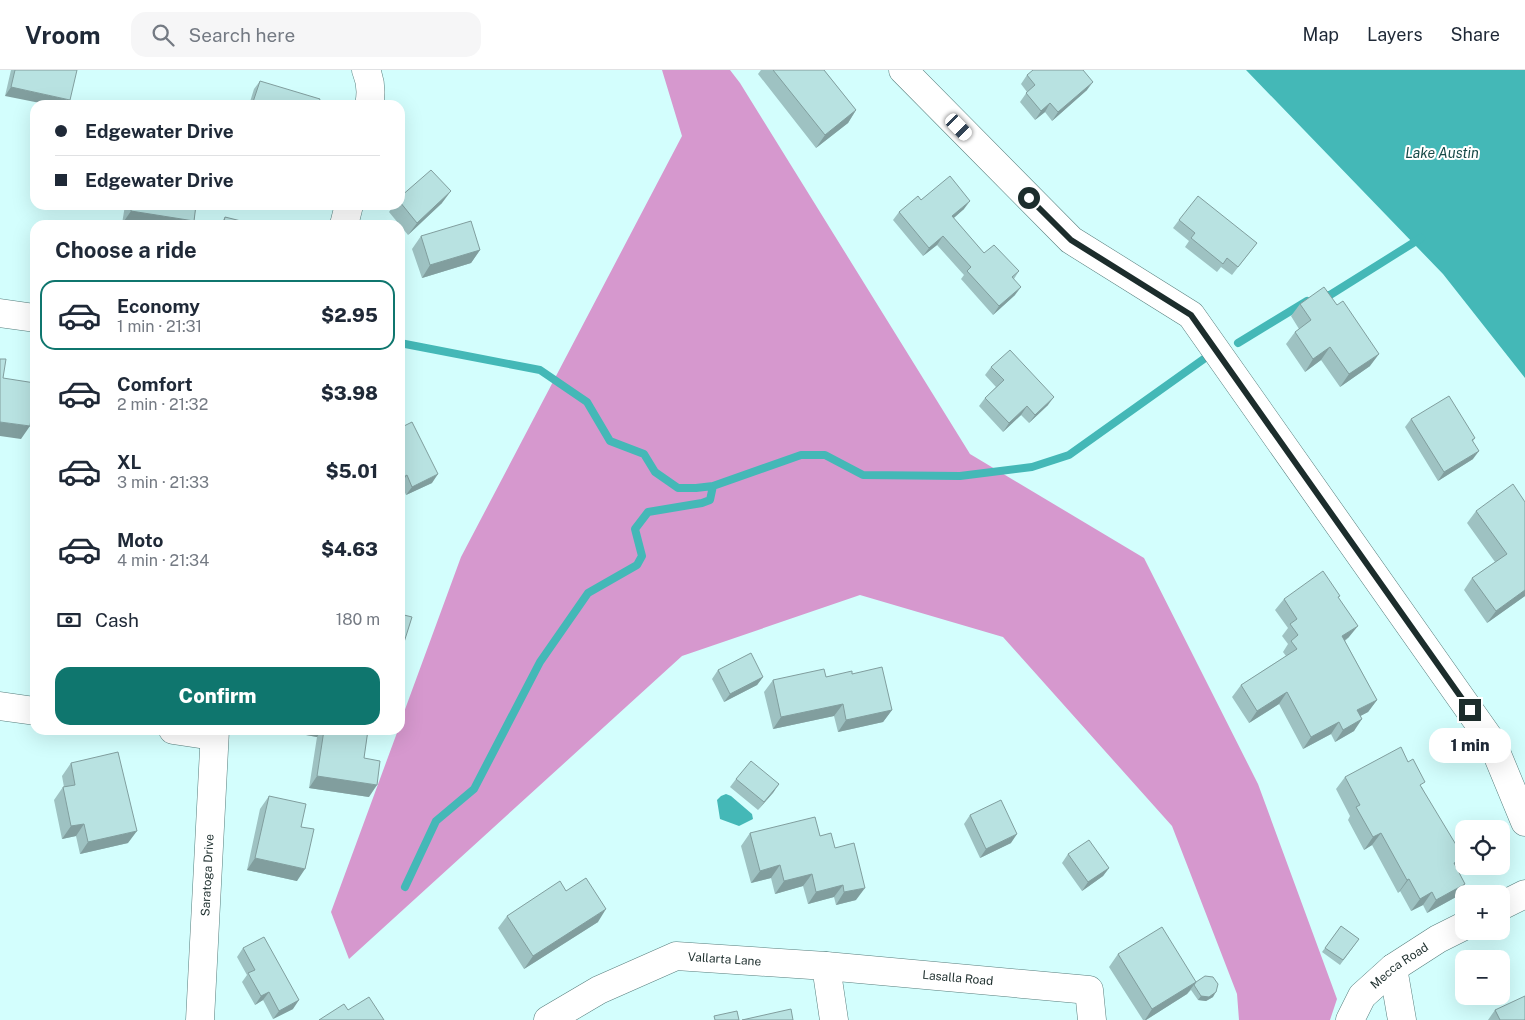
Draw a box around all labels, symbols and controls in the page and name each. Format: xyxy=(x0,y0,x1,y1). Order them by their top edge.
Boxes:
search box xyxy=(131,12,481,57)
text: Vroom xyxy=(25,21,101,49)
icon: search xyxy=(149,21,177,49)
text: Search here xyxy=(189,24,295,46)
text: Map xyxy=(1303,24,1339,45)
text: Layers xyxy=(1367,24,1423,45)
text: Share xyxy=(1451,24,1500,45)
car xyxy=(943,111,974,143)
text: Edgewater Drive xyxy=(85,120,234,142)
water label: Lake Austin xyxy=(1405,145,1479,161)
text: Edgewater Drive xyxy=(85,169,234,191)
route start xyxy=(1018,187,1040,209)
text: Choose a ride xyxy=(55,237,197,263)
icon: car xyxy=(57,293,102,338)
text: Economy xyxy=(117,295,200,317)
text: $2.95 xyxy=(321,304,378,326)
text: 1 min · 21:31 xyxy=(117,317,202,336)
icon: car xyxy=(57,371,102,416)
text: Comfort xyxy=(117,373,193,395)
text: $3.98 xyxy=(321,382,378,404)
text: 2 min · 21:32 xyxy=(117,395,208,414)
icon: car xyxy=(57,449,102,494)
text: XL xyxy=(117,451,142,473)
text: $5.01 xyxy=(325,460,378,482)
text: 3 min · 21:33 xyxy=(117,473,209,492)
icon: car xyxy=(57,527,102,572)
text: Moto xyxy=(117,529,163,551)
text: $4.63 xyxy=(321,538,378,560)
text: 4 min · 21:34 xyxy=(117,551,209,570)
icon: cash xyxy=(55,606,83,634)
text: Cash xyxy=(95,609,139,631)
text: 180 m xyxy=(336,610,380,629)
button: Confirm xyxy=(55,667,380,725)
route end xyxy=(1459,699,1481,721)
callout: 1 min xyxy=(1429,728,1511,762)
text: 1 min xyxy=(1450,736,1490,755)
map controls xyxy=(1455,820,1510,1005)
button: locate xyxy=(1455,820,1510,875)
street label: Saratoga Drive xyxy=(198,833,217,917)
button: + xyxy=(1455,885,1510,940)
street label: Mecca Road xyxy=(1368,940,1431,992)
street label: Vallarta Lane xyxy=(687,950,762,969)
button: − xyxy=(1455,950,1510,1005)
street label: Lasalla Road xyxy=(922,968,994,988)

